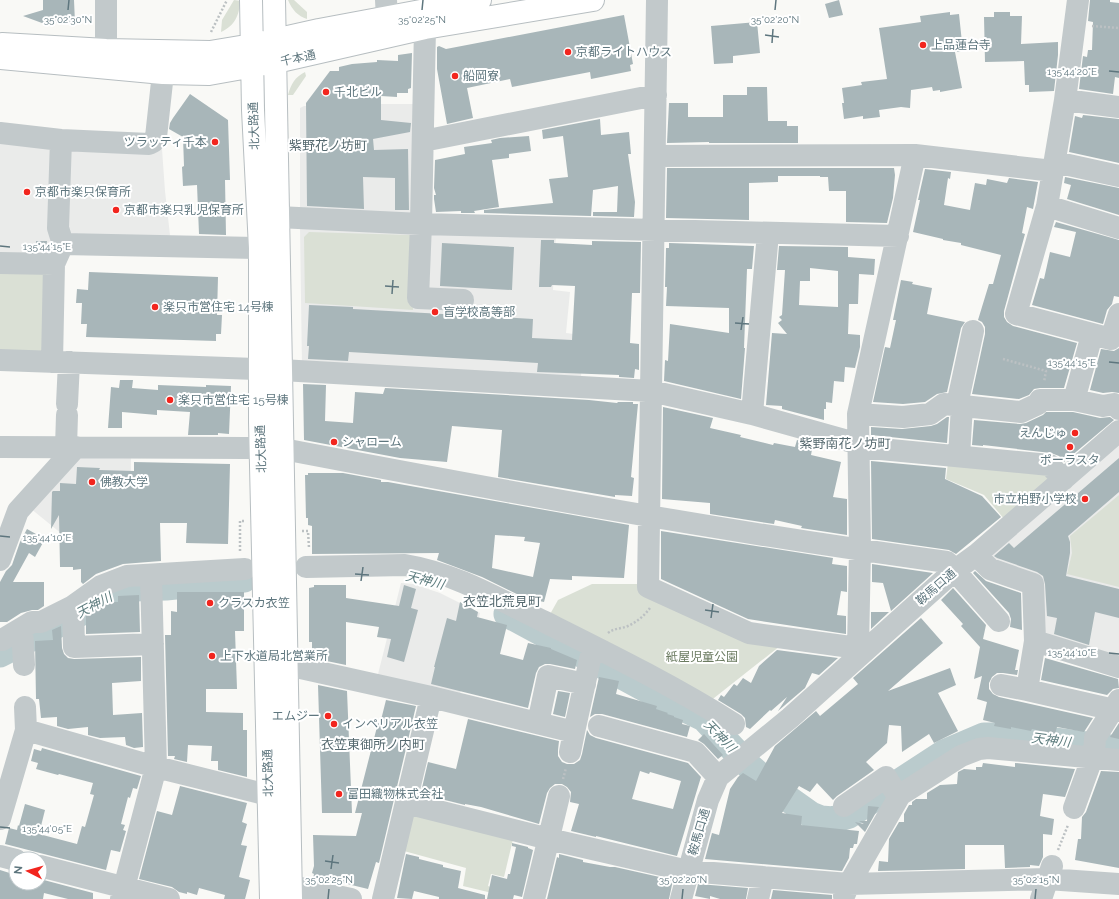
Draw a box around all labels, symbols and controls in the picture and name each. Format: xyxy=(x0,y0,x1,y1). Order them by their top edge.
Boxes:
text: 35°02'30"N xyxy=(44,14,92,25)
text: 35°02'25"N xyxy=(398,14,446,25)
text: 35°02'20"N xyxy=(751,14,799,25)
place label: 上品蓮台寺 xyxy=(931,38,991,52)
marker: 上品蓮台寺 xyxy=(918,40,928,50)
place label: 京都ライトハウス xyxy=(576,45,672,59)
street label: 千本通 xyxy=(279,47,317,69)
marker: 京都ライトハウス xyxy=(563,47,573,57)
text: 135°44'20"E xyxy=(1047,66,1097,77)
place label: 船岡寮 xyxy=(463,69,499,83)
marker: 船岡寮 xyxy=(450,71,460,81)
place label: 千北ビル xyxy=(334,85,382,99)
marker: 千北ビル xyxy=(321,87,331,97)
street label: 北大路通 xyxy=(246,102,262,150)
place label: ツラッティ千本 xyxy=(124,135,207,149)
marker: ツラッティ千本 xyxy=(210,137,220,147)
district label: 紫野花ノ坊町 xyxy=(289,138,367,153)
place label: 京都市楽只保育所 xyxy=(35,185,131,199)
marker: 京都市楽只保育所 xyxy=(22,187,32,197)
place label: 京都市楽只乳児保育所 xyxy=(124,203,244,217)
marker: 京都市楽只乳児保育所 xyxy=(111,205,121,215)
text: 135°44'15"E xyxy=(23,241,71,252)
place label: 楽只市営住宅 14号棟 xyxy=(163,300,274,314)
marker: 楽只市営住宅 14号棟 xyxy=(150,302,160,312)
place label: 盲学校高等部 xyxy=(443,305,515,319)
marker: 盲学校高等部 xyxy=(430,307,440,317)
text: 135°44'15"E xyxy=(1048,357,1096,368)
place label: 楽只市営住宅 15号棟 xyxy=(178,393,289,407)
marker: 楽只市営住宅 15号棟 xyxy=(165,395,175,405)
street label: 北大路通 xyxy=(253,425,269,473)
place label: えんじゅ xyxy=(1019,426,1067,440)
marker: えんじゅ xyxy=(1070,428,1080,438)
place label: シャローム xyxy=(342,435,402,449)
district label: 紫野南花ノ坊町 xyxy=(799,436,891,451)
marker: シャローム xyxy=(329,437,339,447)
marker: ポーラスタ xyxy=(1065,442,1075,452)
place label: ポーラスタ xyxy=(1040,453,1100,467)
place label: 佛教大学 xyxy=(100,475,148,489)
marker: 佛教大学 xyxy=(87,477,97,487)
place label: 市立柏野小学校 xyxy=(993,492,1077,506)
marker: 市立柏野小学校 xyxy=(1080,494,1090,504)
text: 135°44'10"E xyxy=(22,532,72,543)
street label: 鞍馬口通 xyxy=(913,566,959,608)
water label: 天神川 xyxy=(404,568,448,592)
water label: 天神川 xyxy=(73,588,116,621)
district label: 衣笠北荒見町 xyxy=(463,594,541,609)
place label: クラスカ衣笠 xyxy=(218,596,290,610)
marker: クラスカ衣笠 xyxy=(205,598,215,608)
text: 135°44'10"E xyxy=(1047,647,1097,658)
place label: 上下水道局北営業所 xyxy=(220,649,328,663)
park label: 紙屋児童公園 xyxy=(666,650,738,664)
marker: 上下水道局北営業所 xyxy=(207,651,217,661)
place label: エムジー xyxy=(272,709,320,723)
marker: エムジー xyxy=(323,711,333,721)
place label: インペリアル衣笠 xyxy=(342,717,438,731)
water label: 天神川 xyxy=(701,717,740,757)
marker: インペリアル衣笠 xyxy=(329,719,339,729)
water label: 天神川 xyxy=(1031,730,1073,750)
district label: 衣笠東御所ノ内町 xyxy=(321,737,425,752)
street label: 北大路通 xyxy=(261,749,275,797)
place label: 富田織物株式会社 xyxy=(347,787,443,801)
marker: 富田織物株式会社 xyxy=(334,789,344,799)
street label: 鞍馬口通 xyxy=(686,807,712,857)
text: 135°44'05"E xyxy=(22,823,72,834)
north arrow xyxy=(8,851,48,891)
text: N xyxy=(12,865,25,875)
text: 35°02'25"N xyxy=(305,874,353,885)
text: 35°02'20"N xyxy=(659,874,707,885)
text: 35°02'15"N xyxy=(1013,874,1059,885)

